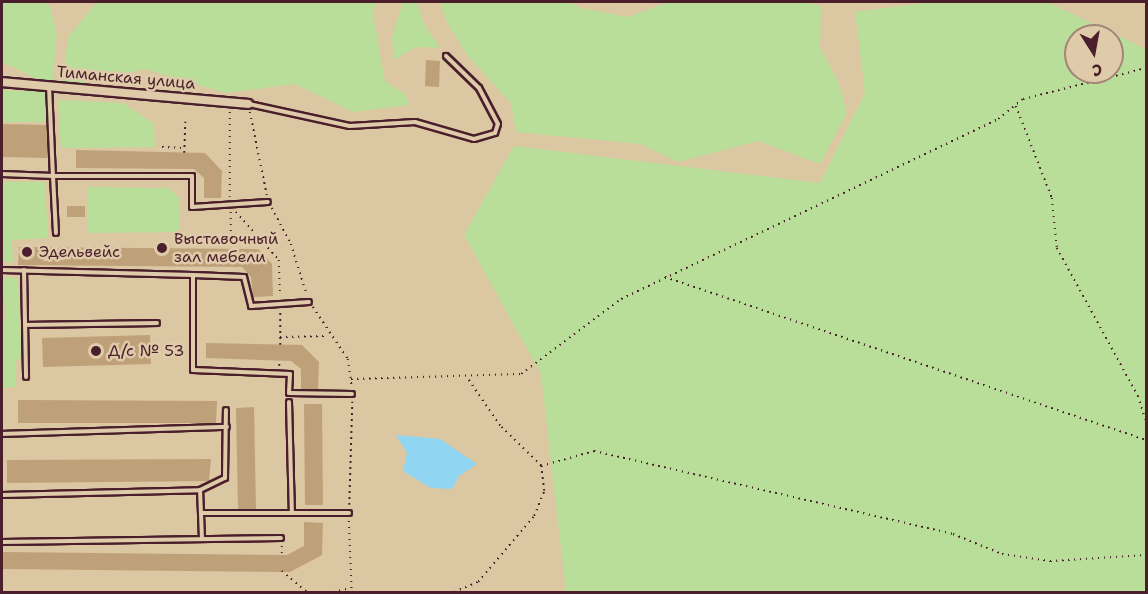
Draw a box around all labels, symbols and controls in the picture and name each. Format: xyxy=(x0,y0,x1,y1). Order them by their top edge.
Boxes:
north arrow xyxy=(1064,24,1124,84)
text: С xyxy=(1090,59,1104,81)
street label: Тиманская улица xyxy=(56,62,196,94)
place label: Выставочный зал мебели xyxy=(174,229,278,267)
marker: Выставочный зал мебели xyxy=(155,241,169,255)
place label: Эдельвейс xyxy=(39,242,120,262)
marker: Эдельвейс xyxy=(20,245,34,259)
place label: Д/с № 53 xyxy=(108,341,185,361)
marker: Д/с № 53 xyxy=(89,344,103,358)

